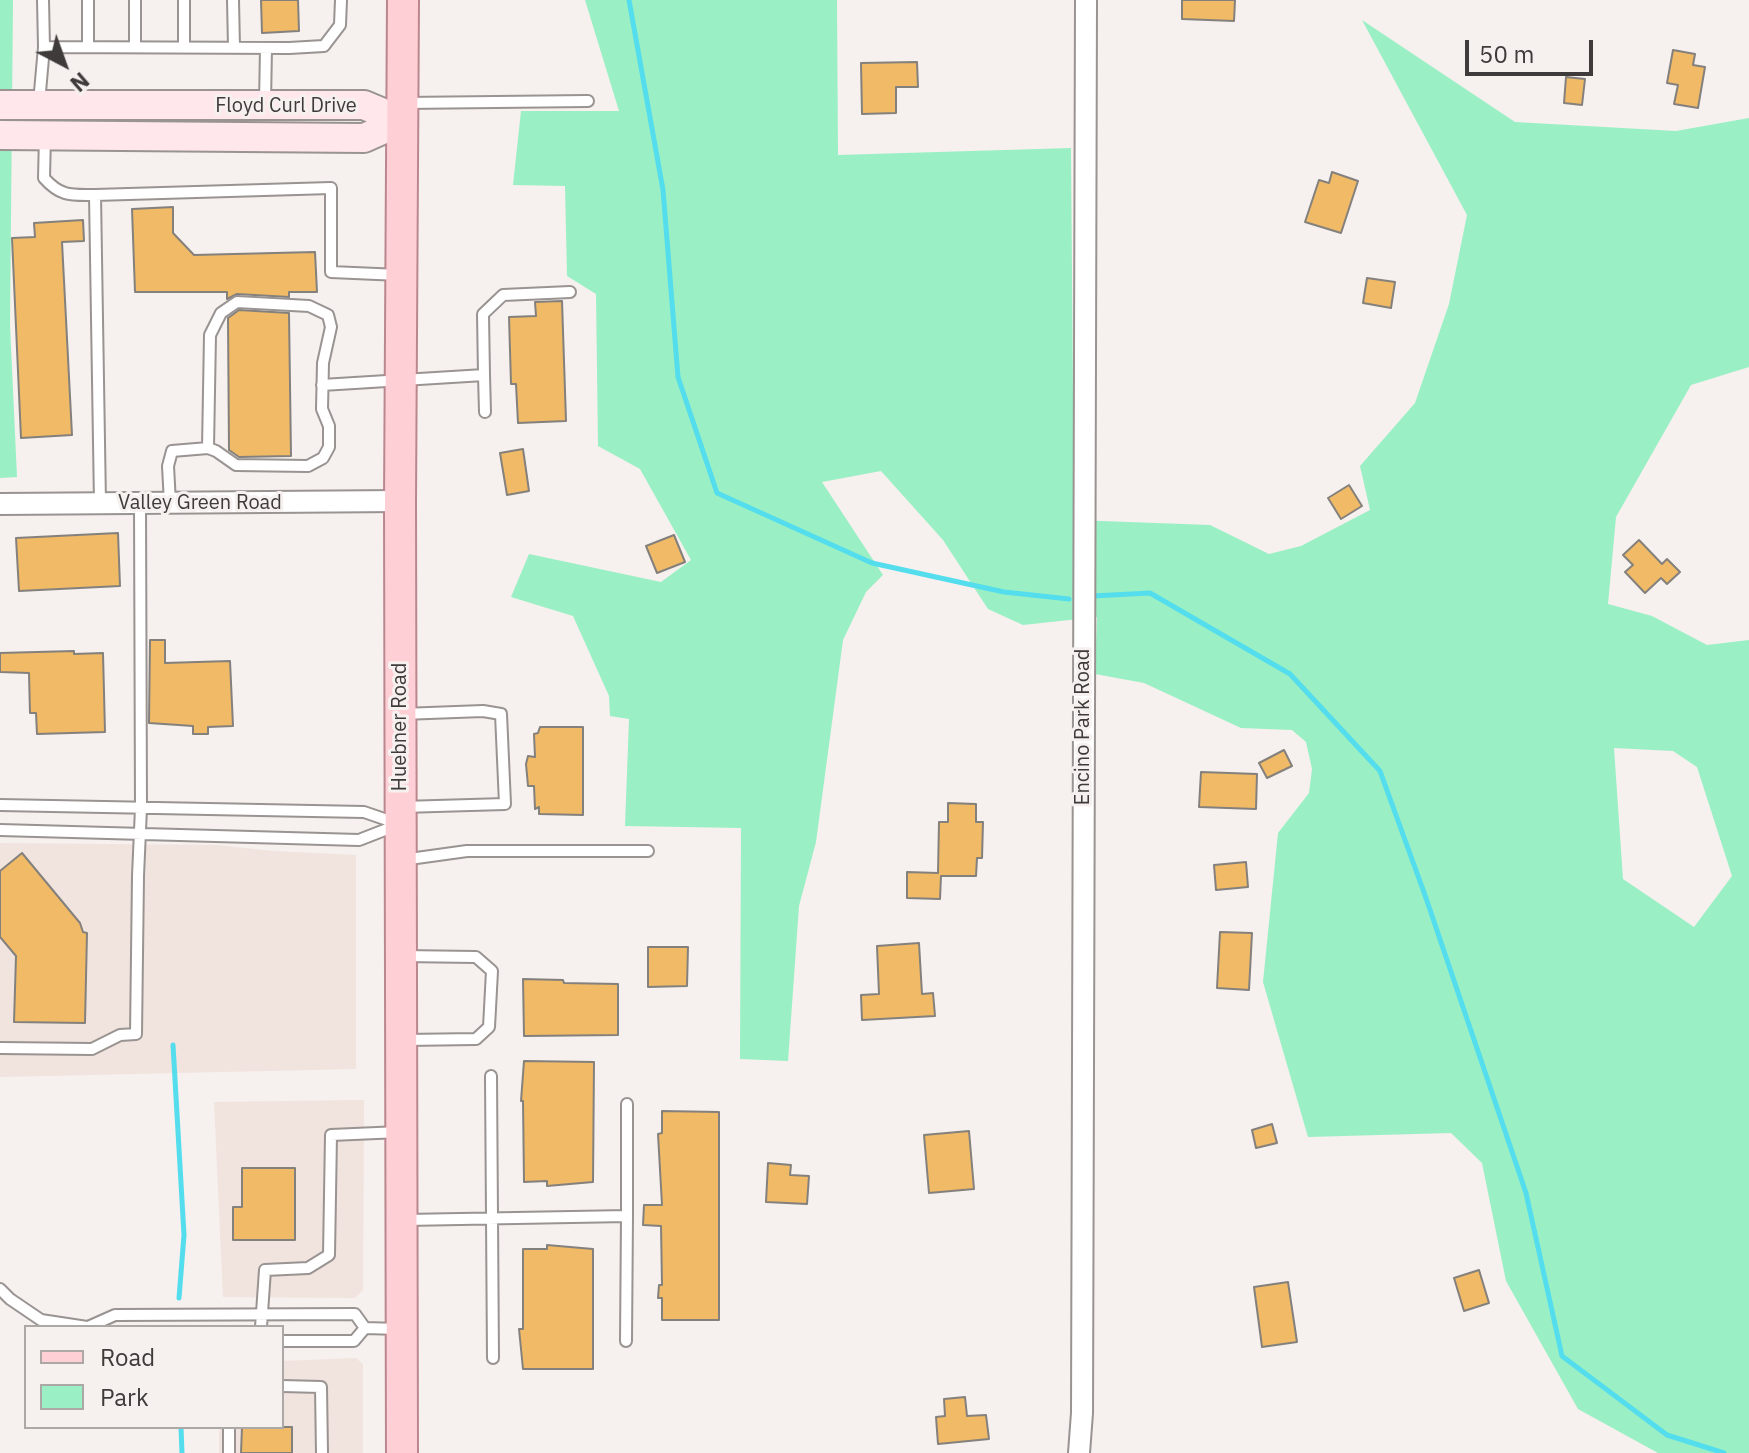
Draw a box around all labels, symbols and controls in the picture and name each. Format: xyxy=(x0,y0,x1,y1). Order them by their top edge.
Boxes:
north arrow xyxy=(24,24,104,104)
scale bar xyxy=(1469,24,1597,74)
text: 50 m xyxy=(1479,38,1534,70)
text: N xyxy=(65,66,96,99)
street label: Floyd Curl Drive xyxy=(215,94,357,118)
street label: Valley Green Road xyxy=(118,491,282,515)
street label: Encino Park Road xyxy=(1071,649,1095,805)
street label: Huebner Road xyxy=(388,663,412,791)
legend xyxy=(24,1325,284,1429)
text: Road xyxy=(100,1341,155,1373)
text: Park xyxy=(100,1381,149,1413)

